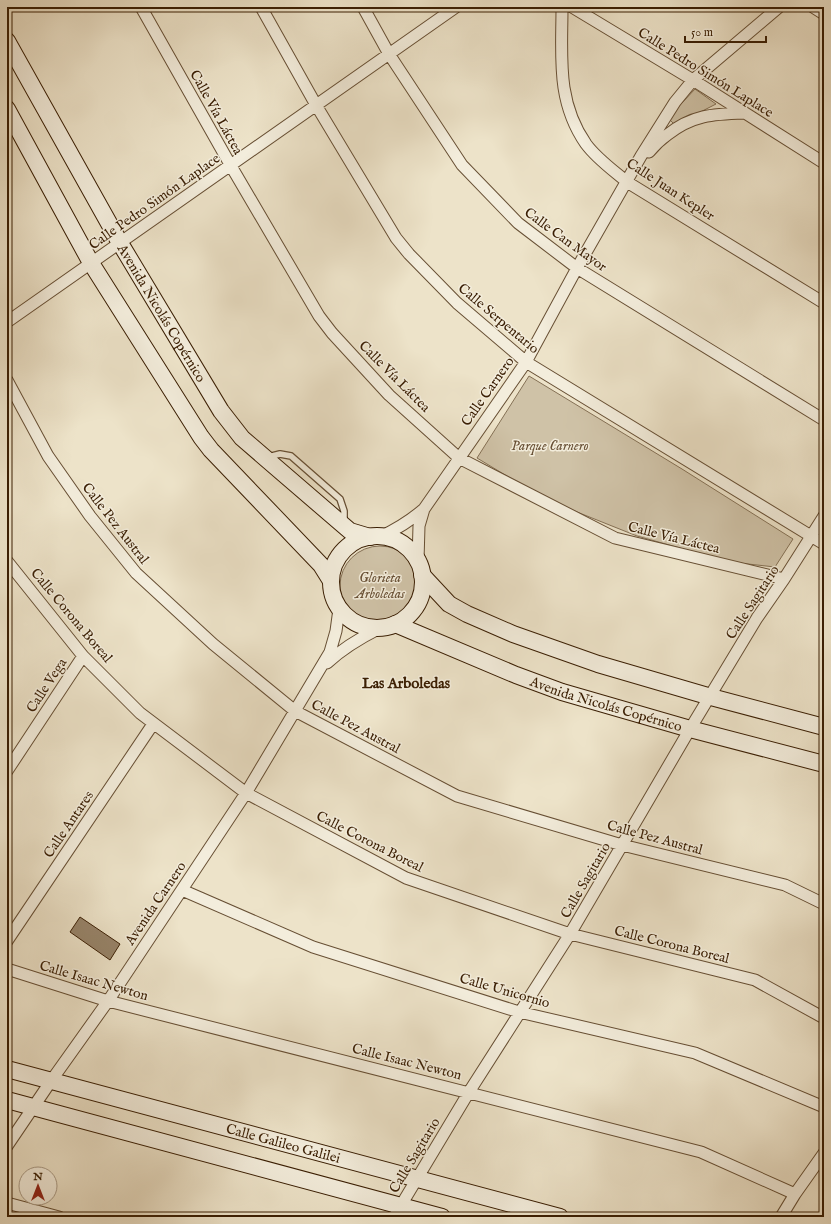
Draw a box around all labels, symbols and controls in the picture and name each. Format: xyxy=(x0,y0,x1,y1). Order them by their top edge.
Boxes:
scale bar xyxy=(685,18,766,44)
street label: Calle Pedro Simón Laplace xyxy=(634,24,777,122)
text: 50 m xyxy=(691,25,713,40)
street label: Calle Vía Láctea xyxy=(185,67,247,159)
street label: Calle Pedro Simón Laplace xyxy=(85,149,224,254)
street label: Calle Juan Kepler xyxy=(623,155,718,225)
street label: Calle Can Mayor xyxy=(520,204,610,276)
street label: Avenida Nicolás Copérnico xyxy=(112,240,210,386)
street label: Calle Serpentario xyxy=(454,280,543,358)
street label: Calle Vía Láctea xyxy=(355,337,435,417)
street label: Calle Carnero xyxy=(457,353,519,430)
park label: Parque Carnero xyxy=(511,437,589,455)
street label: Calle Pez Austral xyxy=(78,479,153,568)
street label: Calle Vía Láctea xyxy=(626,518,723,558)
street label: Calle Sagitario xyxy=(722,562,784,643)
street label: Calle Corona Boreal xyxy=(26,565,116,667)
park label: Glorieta Arboledas xyxy=(353,569,406,603)
street label: Calle Vega xyxy=(23,654,72,716)
street label: Avenida Nicolás Copérnico xyxy=(526,673,684,736)
district label: Las Arboledas xyxy=(362,674,451,693)
street label: Calle Pez Austral xyxy=(308,696,403,758)
street label: Calle Antares xyxy=(40,787,98,862)
street label: Calle Corona Boreal xyxy=(313,807,426,877)
street label: Calle Pez Austral xyxy=(605,817,705,859)
street label: Calle Sagitario xyxy=(557,839,615,922)
street label: Avenida Carnero xyxy=(121,858,191,950)
street label: Calle Corona Boreal xyxy=(612,922,731,968)
street label: Calle Isaac Newton xyxy=(37,957,151,1005)
street label: Calle Unicornio xyxy=(457,969,552,1013)
street label: Calle Isaac Newton xyxy=(350,1040,464,1084)
street label: Calle Sagitario xyxy=(385,1114,445,1197)
street label: Calle Galileo Galilei xyxy=(224,1120,342,1168)
north arrow xyxy=(18,1166,58,1206)
text: N xyxy=(32,1170,43,1184)

